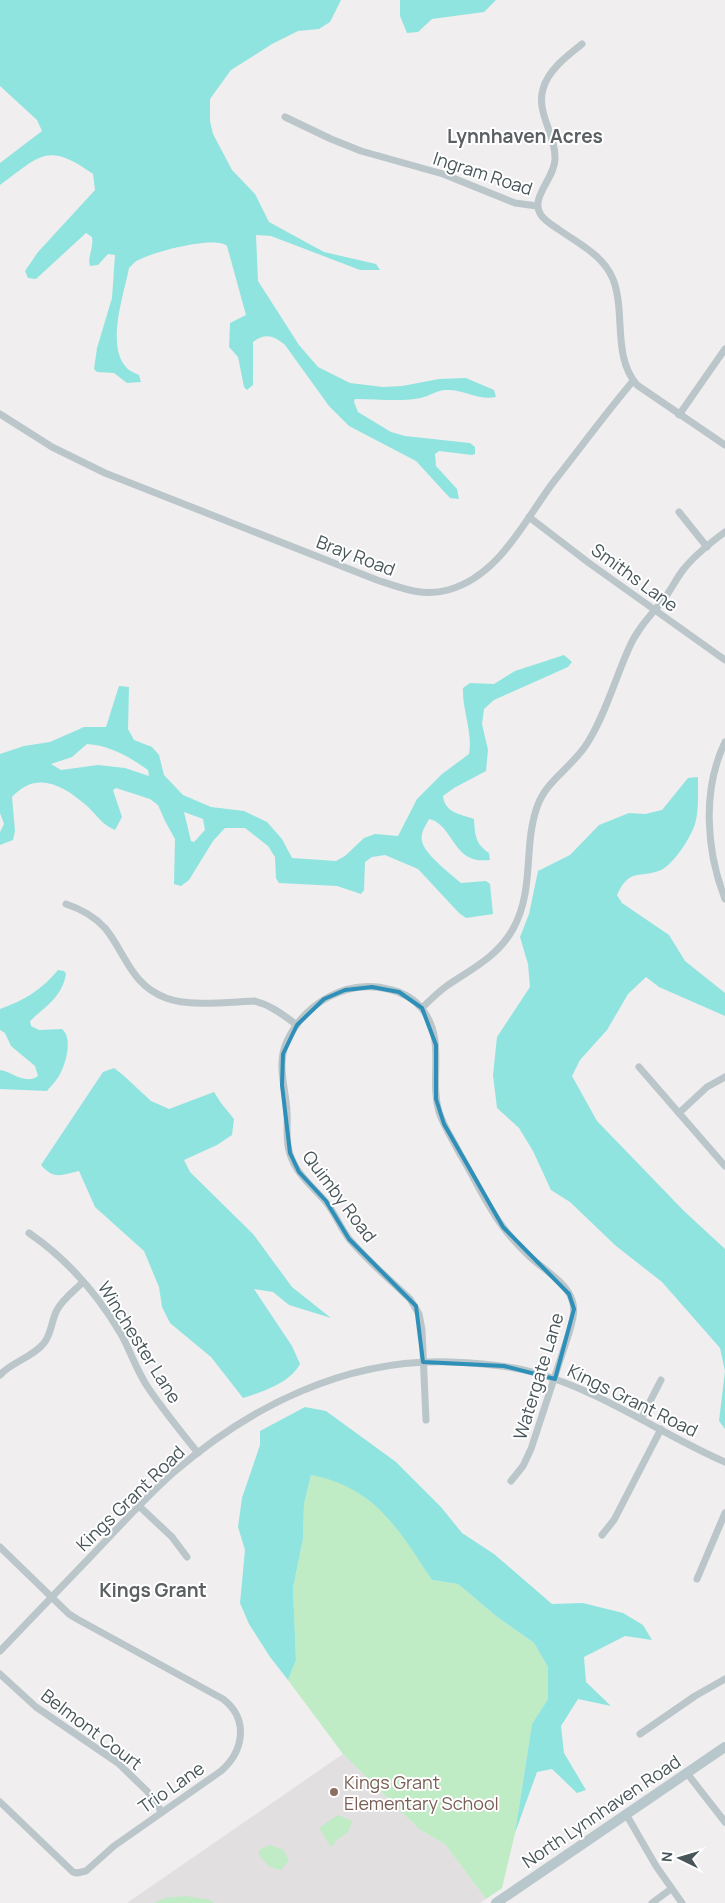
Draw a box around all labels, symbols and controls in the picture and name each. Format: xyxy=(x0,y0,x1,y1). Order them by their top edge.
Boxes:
district label: Lynnhaven Acres xyxy=(447,123,603,149)
street label: Ingram Road xyxy=(430,146,536,200)
street label: Bray Road xyxy=(313,529,399,581)
street label: Smiths Lane xyxy=(587,537,683,617)
street label: Quimby Road xyxy=(298,1145,382,1247)
street label: Winchester Lane xyxy=(93,1276,187,1408)
street label: Watergate Lane xyxy=(507,1310,569,1442)
street label: Kings Grant Road xyxy=(564,1358,702,1442)
street label: Kings Grant Road xyxy=(70,1440,190,1556)
district label: Kings Grant xyxy=(99,1577,207,1603)
street label: Belmont Court xyxy=(36,1683,148,1775)
street label: North Lynnhaven Road xyxy=(518,1750,684,1872)
street label: Trio Lane xyxy=(133,1756,209,1818)
place label: Kings Grant Elementary School xyxy=(344,1770,499,1815)
marker: Kings Grant Elementary School xyxy=(328,1786,340,1798)
north arrow xyxy=(655,1833,705,1883)

